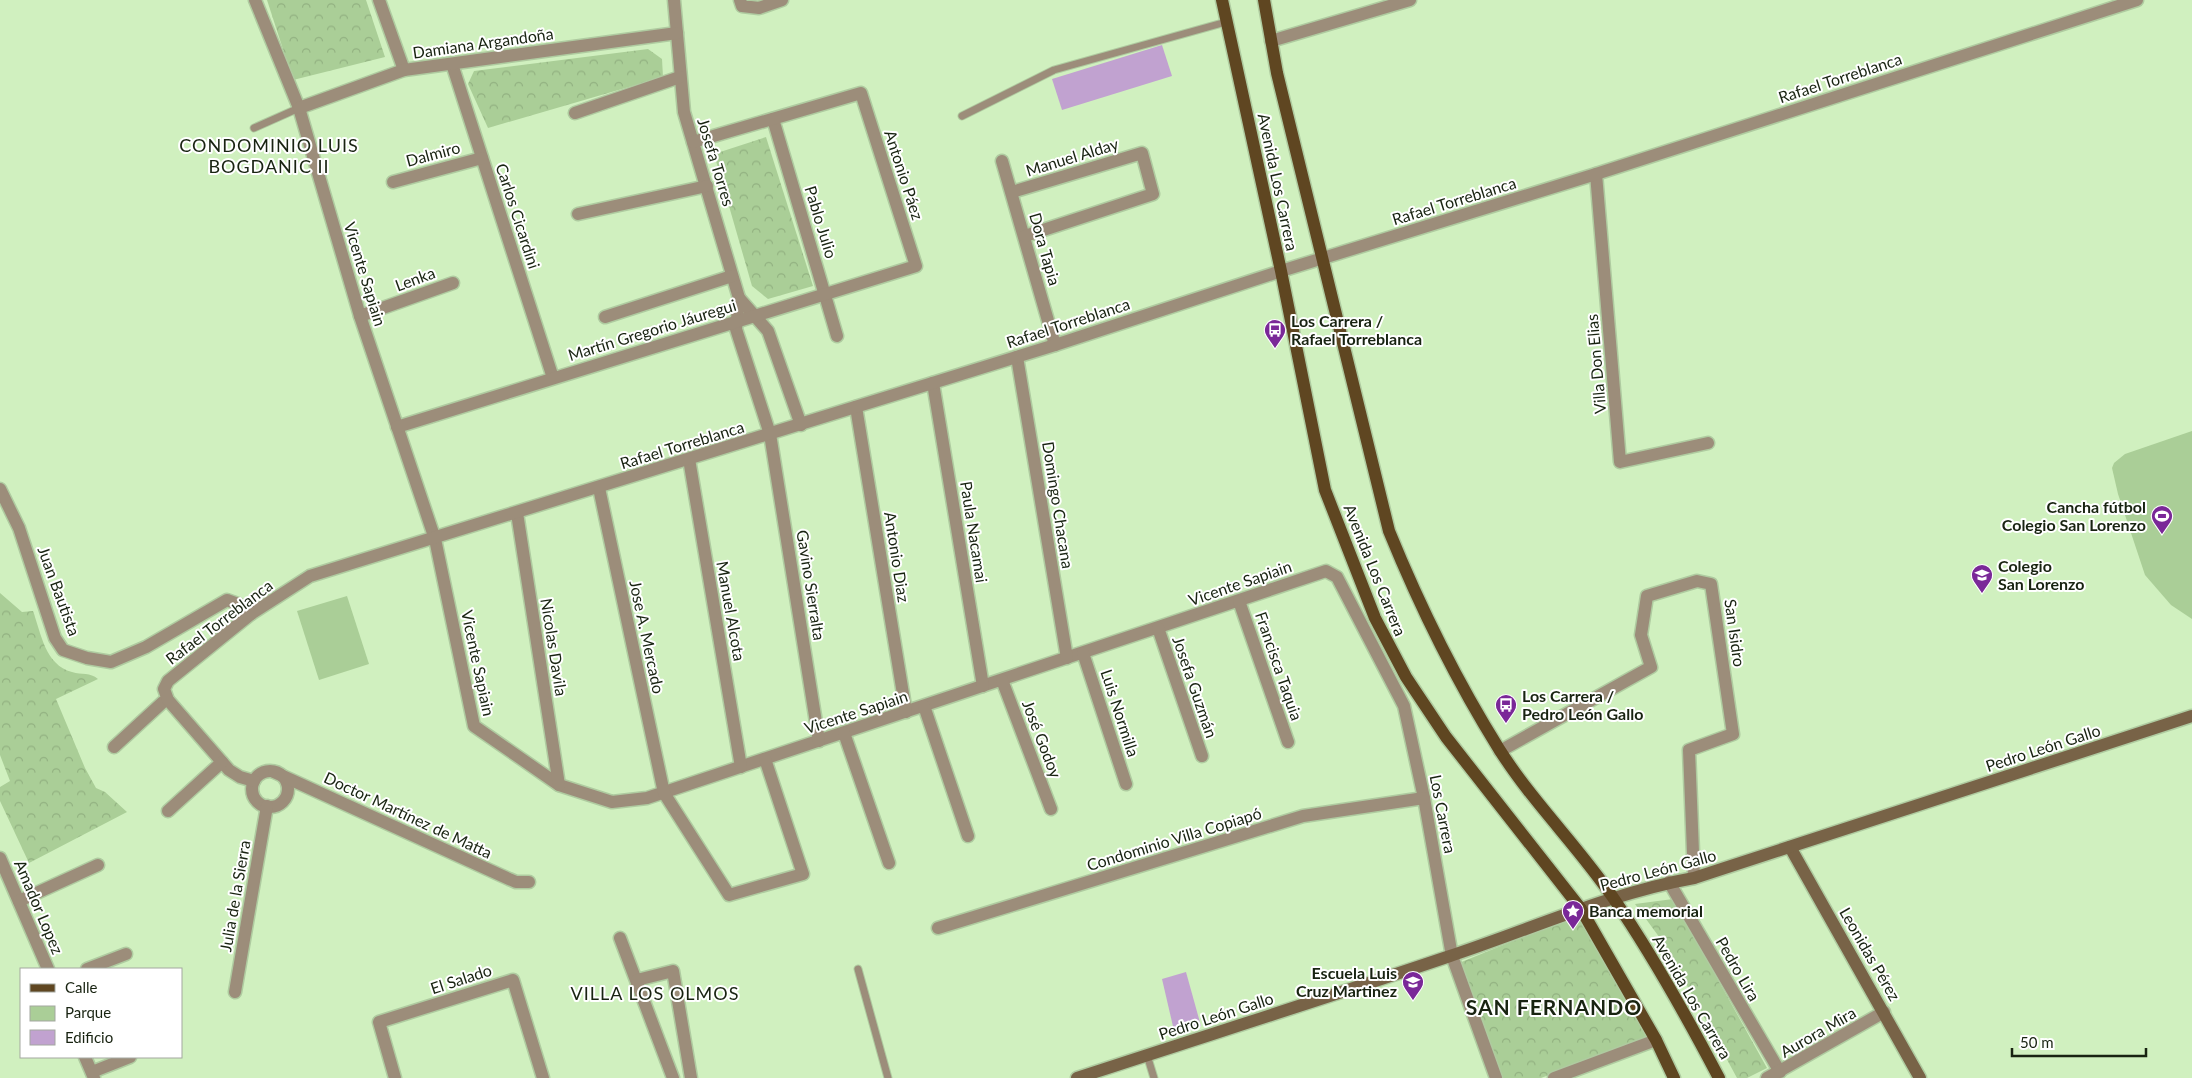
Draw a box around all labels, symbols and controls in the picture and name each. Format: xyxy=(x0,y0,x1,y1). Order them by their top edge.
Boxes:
street label: Damiana Argandoña xyxy=(411,23,554,62)
street label: Rafael Torreblanca xyxy=(1776,49,1904,106)
street label: Avenida Los Carrera xyxy=(1255,111,1302,252)
street label: Josefa Torres xyxy=(694,115,739,208)
street label: Antonio Páez xyxy=(881,128,928,222)
street label: Manuel Alday xyxy=(1023,133,1121,180)
district label: CONDOMINIO LUIS BOGDANIC II xyxy=(179,134,359,177)
street label: Dalmiro xyxy=(404,137,462,170)
street label: Carlos Cicardini xyxy=(493,161,544,271)
street label: Rafael Torreblanca xyxy=(1390,173,1518,228)
street label: Pablo Julio xyxy=(801,183,842,260)
street label: Dora Tapia xyxy=(1026,210,1065,287)
street label: Vicente Sapiain xyxy=(341,220,390,328)
street label: Lenka xyxy=(392,263,437,294)
street label: Rafael Torreblanca xyxy=(1004,294,1132,351)
street label: Martín Gregorio Jáuregui xyxy=(566,295,738,364)
place label: Los Carrera / Rafael Torreblanca xyxy=(1291,311,1422,348)
street label: Villa Don Elias xyxy=(1582,313,1609,415)
bus stop icon: Los Carrera / Rafael Torreblanca xyxy=(1263,318,1287,349)
street label: Rafael Torreblanca xyxy=(618,417,746,472)
street label: Domingo Chacana xyxy=(1039,440,1078,570)
street label: Paula Nacamai xyxy=(957,480,992,584)
place label: Cancha fútbol Colegio San Lorenzo xyxy=(2002,497,2146,534)
street label: Avenida Los Carrera xyxy=(1340,501,1411,638)
sports icon: Cancha fútbol Colegio San Lorenzo xyxy=(2150,504,2174,535)
street label: Antonio Diaz xyxy=(881,510,914,604)
street label: Gavino Sierralta xyxy=(793,528,830,641)
street label: Juan Bautista xyxy=(34,543,84,638)
street label: Vicente Sapiain xyxy=(1186,556,1294,609)
place label: Colegio San Lorenzo xyxy=(1998,556,2085,593)
street label: Manuel Alcota xyxy=(713,560,750,662)
school or university icon: Colegio San Lorenzo xyxy=(1970,563,1994,594)
street label: Rafael Torreblanca xyxy=(162,575,276,668)
street label: Jose A. Mercado xyxy=(626,579,669,695)
street label: Nicolas Davila xyxy=(537,597,572,697)
street label: San Isidro xyxy=(1721,598,1750,668)
street label: Vicente Sapiain xyxy=(458,608,499,718)
street label: Francisca Taquia xyxy=(1252,609,1307,723)
street label: Josefa Guzmán xyxy=(1169,634,1222,740)
street label: Luis Normilla xyxy=(1097,667,1144,759)
street label: Vicente Sapiain xyxy=(802,686,910,737)
place label: Los Carrera / Pedro León Gallo xyxy=(1522,686,1643,723)
bus stop icon: Los Carrera / Pedro León Gallo xyxy=(1494,693,1518,724)
street label: José Godoy xyxy=(1019,697,1066,781)
street label: Pedro León Gallo xyxy=(1983,720,2103,775)
street label: Doctor Martínez de Matta xyxy=(321,767,495,862)
street label: Los Carrera xyxy=(1427,773,1460,855)
street label: Condominio Villa Copiapó xyxy=(1084,803,1263,874)
street label: Julia de la Sierra xyxy=(215,839,254,953)
street label: Pedro León Gallo xyxy=(1598,845,1718,894)
street label: Amador Lopez xyxy=(11,857,68,957)
place icon: Banca memorial xyxy=(1561,899,1585,930)
place label: Banca memorial xyxy=(1589,901,1703,920)
street label: Leonidas Pérez xyxy=(1836,904,1905,1004)
street label: Avenida Los Carrera xyxy=(1649,931,1736,1062)
street label: Pedro Lira xyxy=(1712,933,1764,1004)
street label: El Salado xyxy=(428,960,494,997)
place label: Escuela Luis Cruz Martinez xyxy=(1296,963,1397,1000)
legend xyxy=(20,968,182,1058)
school or university icon: Escuela Luis Cruz Martinez xyxy=(1401,970,1425,1001)
text: Calle xyxy=(65,978,98,996)
district label: VILLA LOS OLMOS xyxy=(571,982,739,1004)
street label: Pedro León Gallo xyxy=(1156,988,1276,1043)
district label: SAN FERNANDO xyxy=(1466,994,1642,1019)
street label: Aurora Mira xyxy=(1777,1002,1859,1061)
text: Parque xyxy=(65,1003,111,1021)
scale bar xyxy=(2012,1026,2146,1058)
text: Edificio xyxy=(65,1028,113,1046)
text: 50 m xyxy=(2020,1033,2054,1051)

